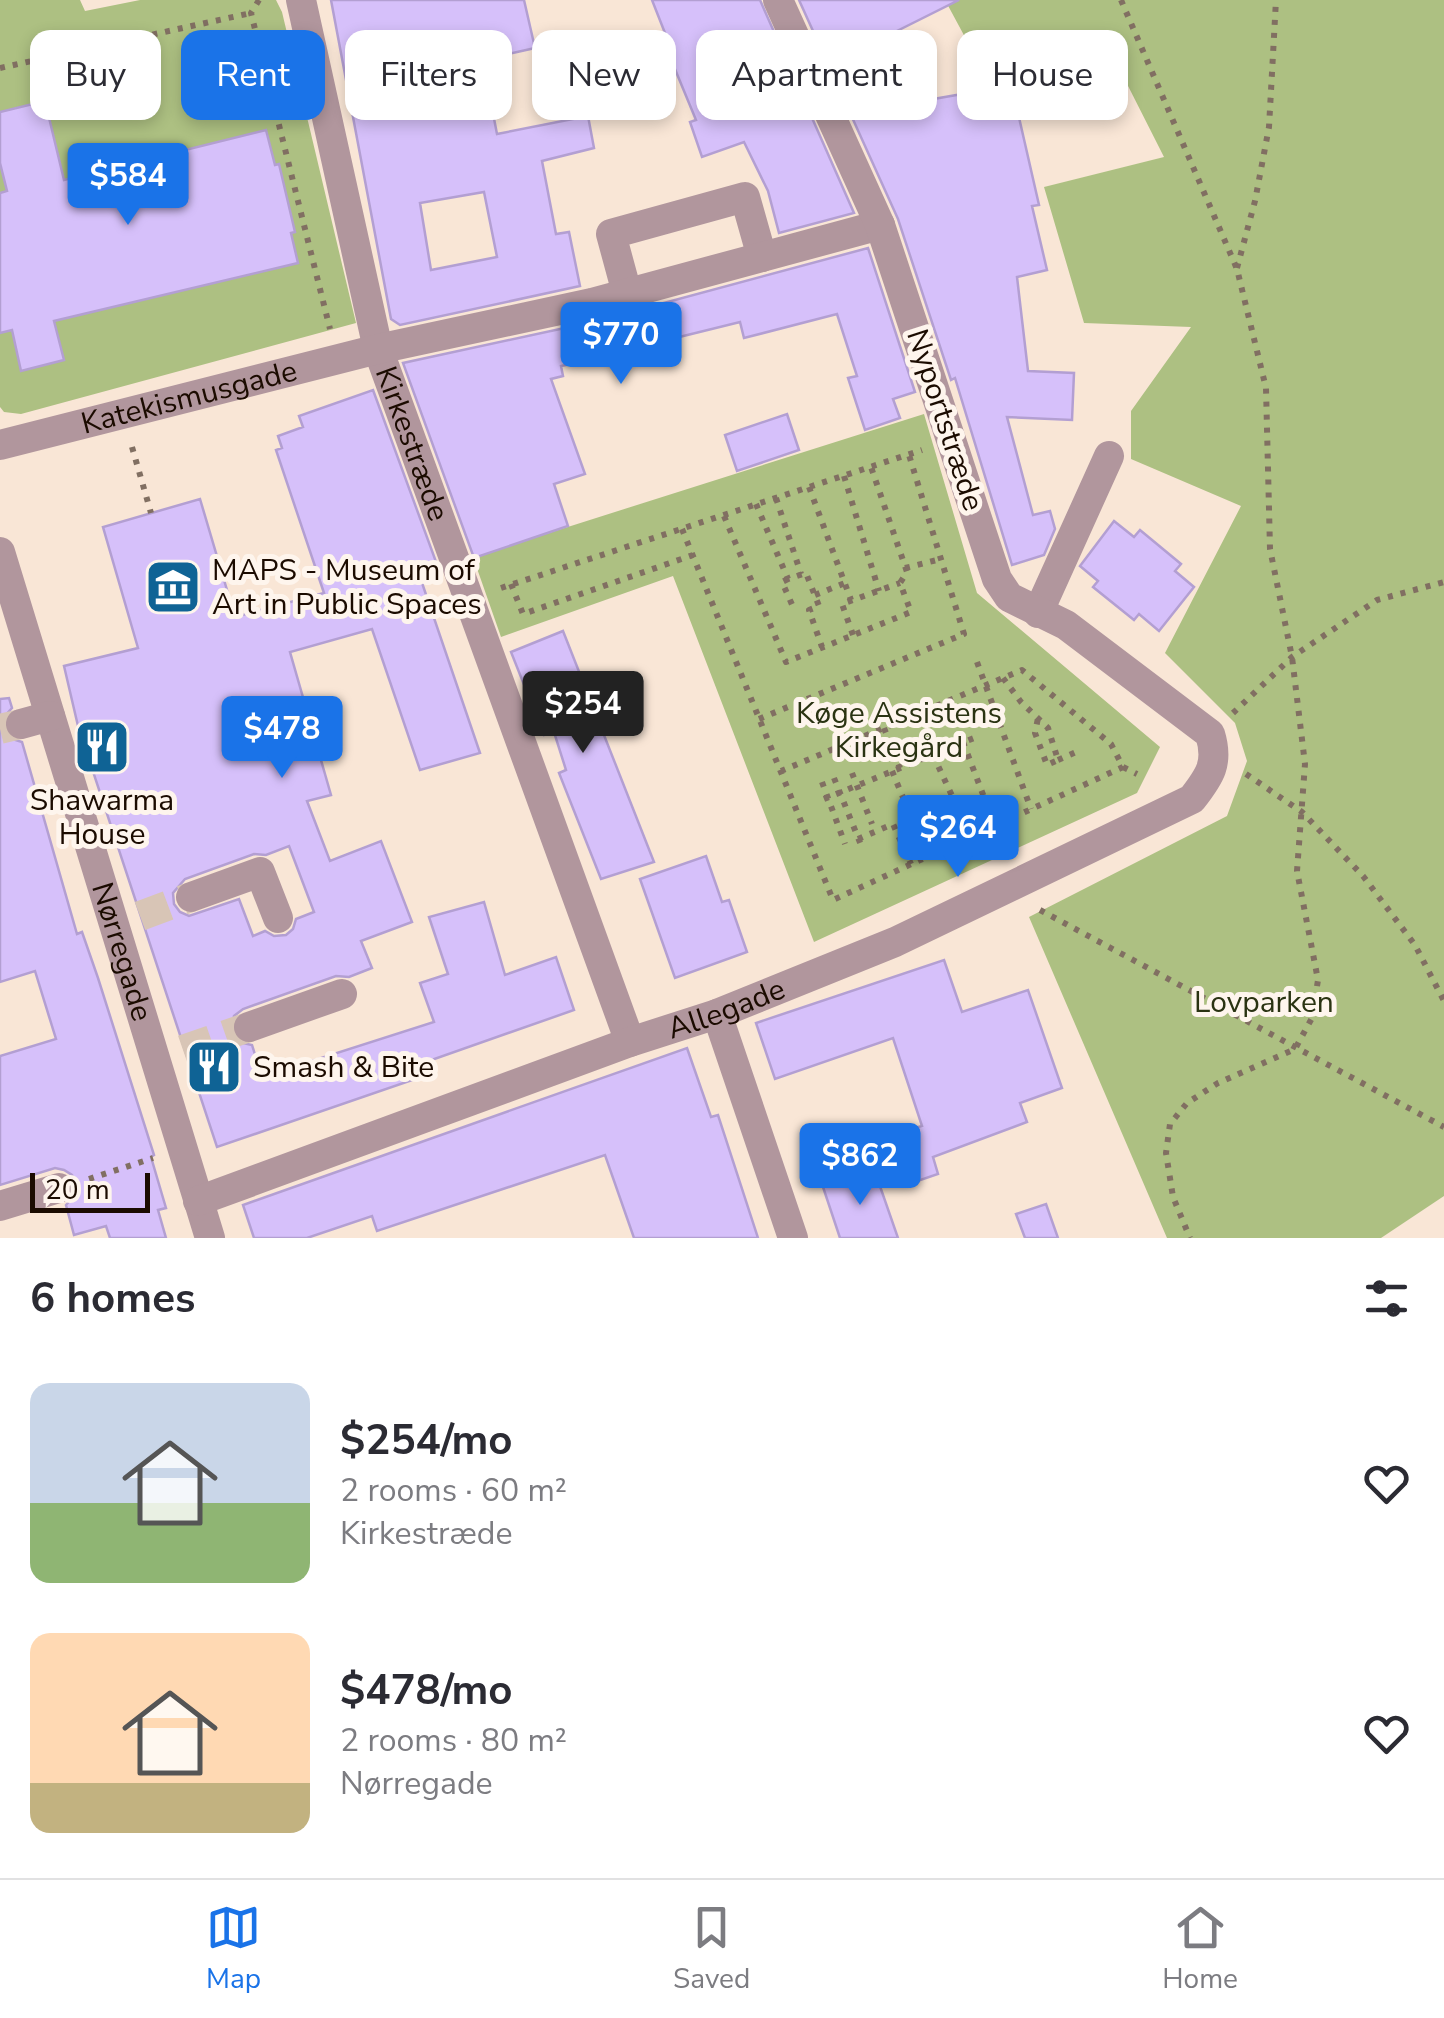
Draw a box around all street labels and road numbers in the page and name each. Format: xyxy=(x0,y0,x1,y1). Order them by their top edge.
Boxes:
street label: Nyportstræde xyxy=(896,324,994,516)
street label: Katekismusgade xyxy=(77,350,301,444)
street label: Kirkestræde xyxy=(365,361,459,527)
street label: Nørregade xyxy=(82,877,163,1026)
street label: Allegade xyxy=(662,968,791,1049)

